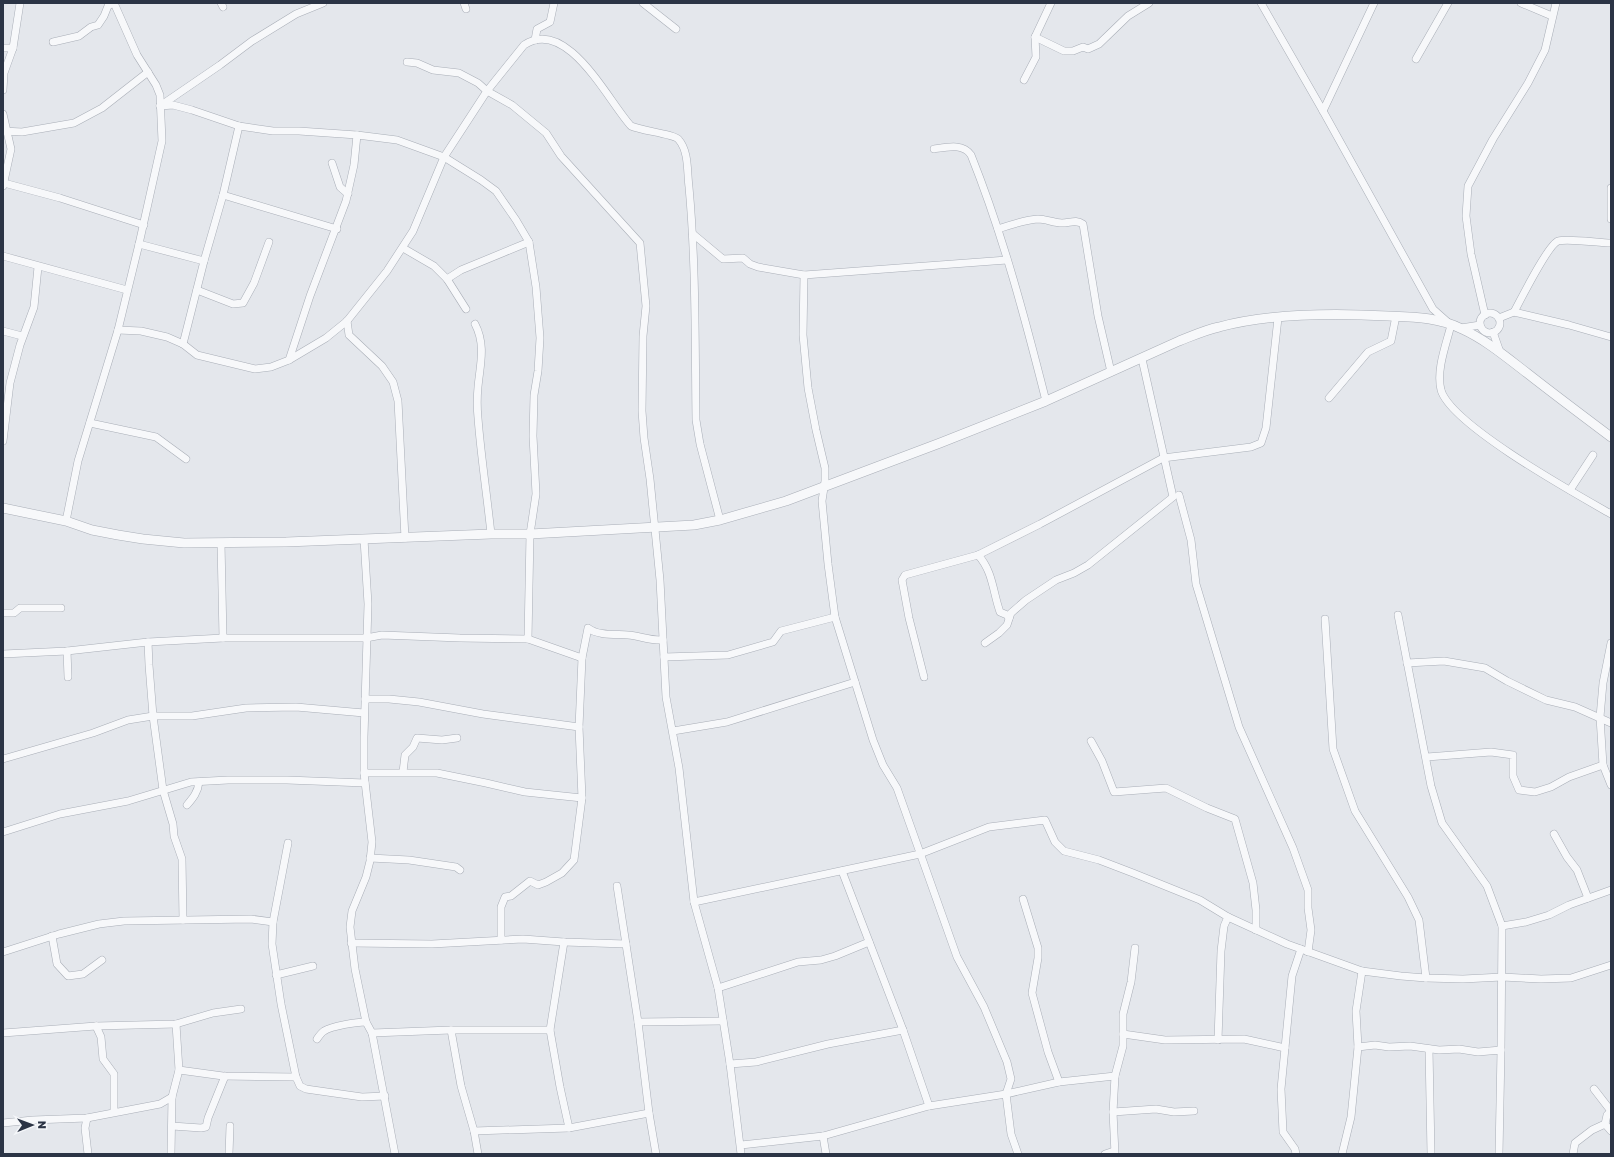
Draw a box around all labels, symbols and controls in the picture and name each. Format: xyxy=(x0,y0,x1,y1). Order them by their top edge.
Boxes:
north arrow xyxy=(12,1105,52,1145)
text: N xyxy=(36,1121,49,1129)

